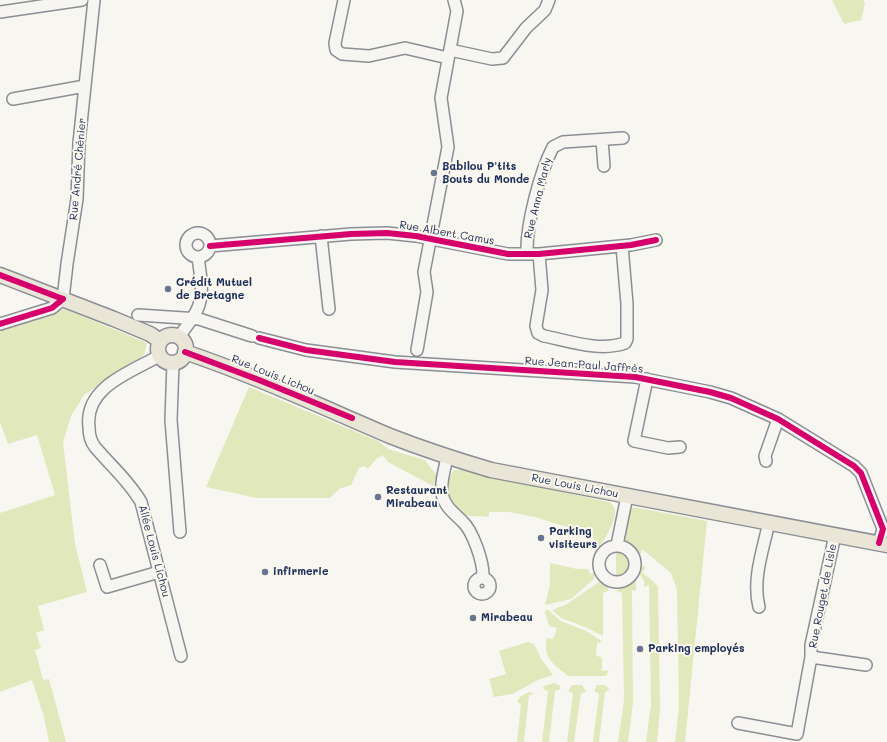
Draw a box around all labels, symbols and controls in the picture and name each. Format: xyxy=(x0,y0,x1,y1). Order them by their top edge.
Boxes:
street label: Rue André Chénier xyxy=(67,117,89,221)
street label: Rue Anna Marly xyxy=(522,156,554,240)
place label: Babilou P'tits Bouts du Monde xyxy=(442,160,529,186)
marker: Babilou P'tits Bouts du Monde xyxy=(429,168,439,178)
street label: Rue Albert Camus xyxy=(398,218,496,248)
place label: Crédit Mutuel de Bretagne xyxy=(176,276,252,302)
marker: Crédit Mutuel de Bretagne xyxy=(163,284,173,294)
street label: Rue Louis Lichou xyxy=(230,352,316,398)
street label: Rue Jean-Paul Jaffrès xyxy=(524,354,644,376)
street label: Rue Louis Lichou xyxy=(530,471,620,501)
place label: Restaurant Mirabeau xyxy=(386,484,447,510)
marker: Restaurant Mirabeau xyxy=(373,492,383,502)
street label: Allée Louis Lichou xyxy=(135,503,173,599)
place label: Parking visiteurs xyxy=(549,525,597,551)
marker: Parking visiteurs xyxy=(536,533,546,543)
street label: Rue Rouget de Lisle xyxy=(806,543,840,649)
place label: infirmerie xyxy=(273,565,328,579)
marker: infirmerie xyxy=(260,567,270,577)
place label: Mirabeau xyxy=(481,611,533,625)
marker: Mirabeau xyxy=(468,613,478,623)
place label: Parking employés xyxy=(648,642,745,656)
marker: Parking employés xyxy=(635,644,645,654)

